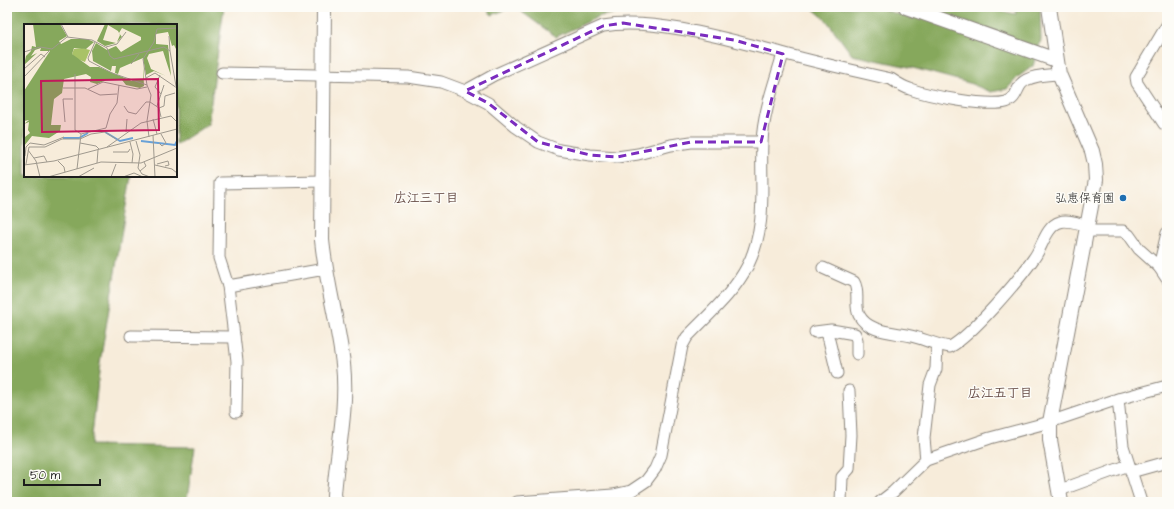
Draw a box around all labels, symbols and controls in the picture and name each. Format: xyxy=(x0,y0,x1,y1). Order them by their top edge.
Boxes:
inset map xyxy=(24,24,177,177)
district label: 広江三丁目 xyxy=(393,189,459,207)
place label: 弘恵保育園 xyxy=(1055,190,1115,207)
marker: 弘恵保育園 xyxy=(1118,193,1128,203)
district label: 広江五丁目 xyxy=(967,384,1033,402)
scale bar xyxy=(24,461,100,487)
text: 50 m xyxy=(30,467,61,484)

